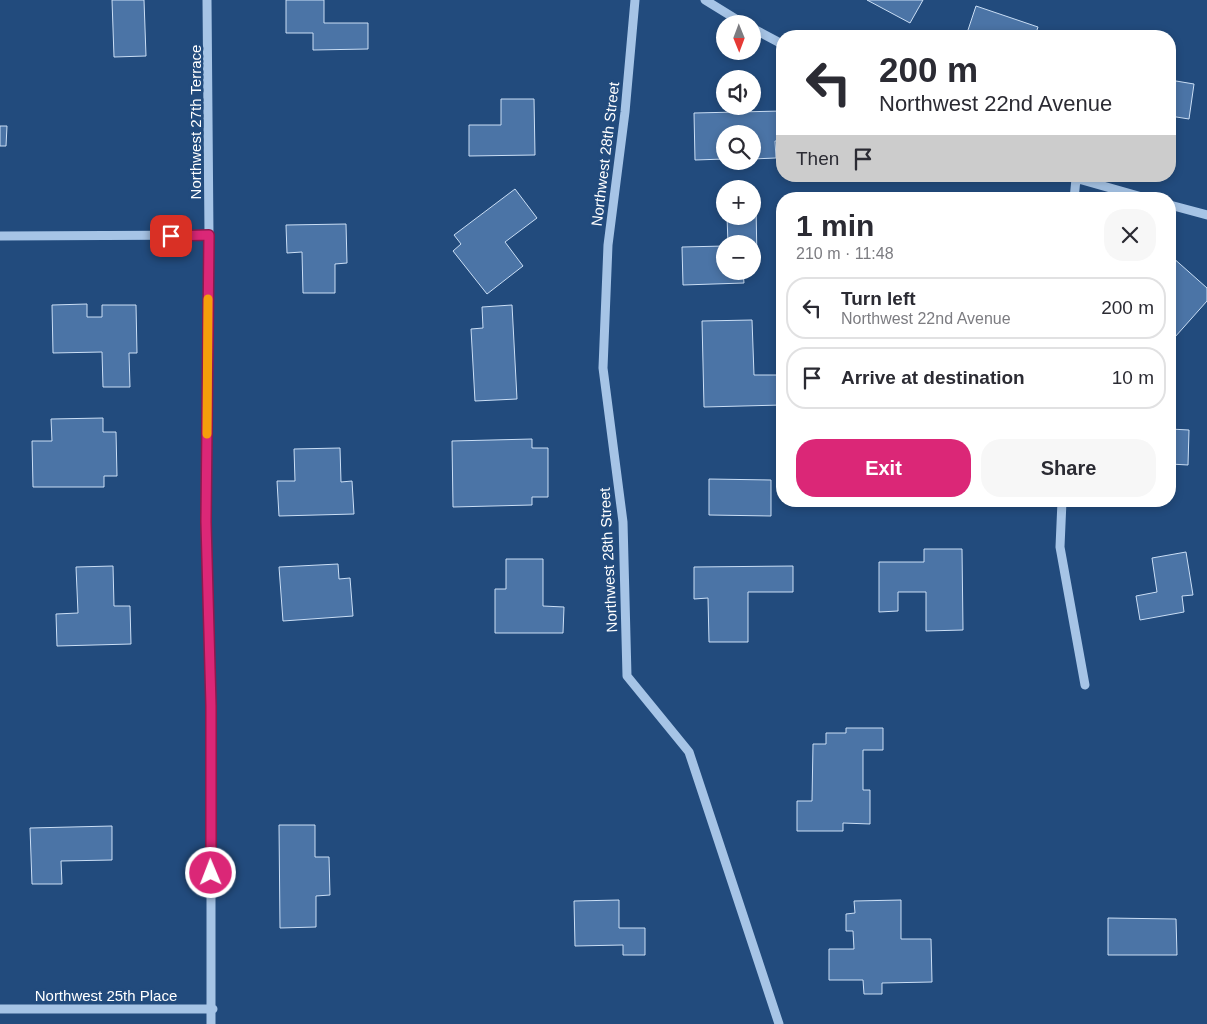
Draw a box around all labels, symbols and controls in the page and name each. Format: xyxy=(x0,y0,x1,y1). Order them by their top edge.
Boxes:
north arrow xyxy=(716,15,761,60)
map controls xyxy=(716,15,761,280)
street label: Northwest 27th Terrace xyxy=(187,45,204,199)
icon: left xyxy=(796,50,861,115)
text: 200 m xyxy=(879,50,978,89)
button: sound xyxy=(716,70,761,115)
street label: Northwest 28th Street xyxy=(588,80,622,227)
text: Northwest 22nd Avenue xyxy=(879,91,1112,116)
button: search xyxy=(716,125,761,170)
icon: arrive xyxy=(849,145,877,173)
text: Then xyxy=(796,148,839,169)
button: + xyxy=(716,180,761,225)
text: 1 min xyxy=(796,209,874,242)
button: close xyxy=(1104,209,1156,261)
pin xyxy=(150,215,192,257)
icon: arrive xyxy=(157,222,185,250)
button: − xyxy=(716,235,761,280)
text: 210 m · 11:48 xyxy=(796,245,894,262)
text: Turn left xyxy=(841,288,916,309)
icon: left xyxy=(798,294,826,322)
text: 200 m xyxy=(1101,297,1154,318)
text: Northwest 22nd Avenue xyxy=(841,310,1011,327)
icon: arrive xyxy=(798,364,826,392)
text: Arrive at destination xyxy=(841,367,1025,388)
text: 10 m xyxy=(1112,367,1154,388)
button: Exit xyxy=(796,439,971,497)
button: Share xyxy=(981,439,1156,497)
street label: Northwest 28th Street xyxy=(596,486,620,633)
position arrow xyxy=(184,846,236,898)
street label: Northwest 25th Place xyxy=(35,987,177,1004)

